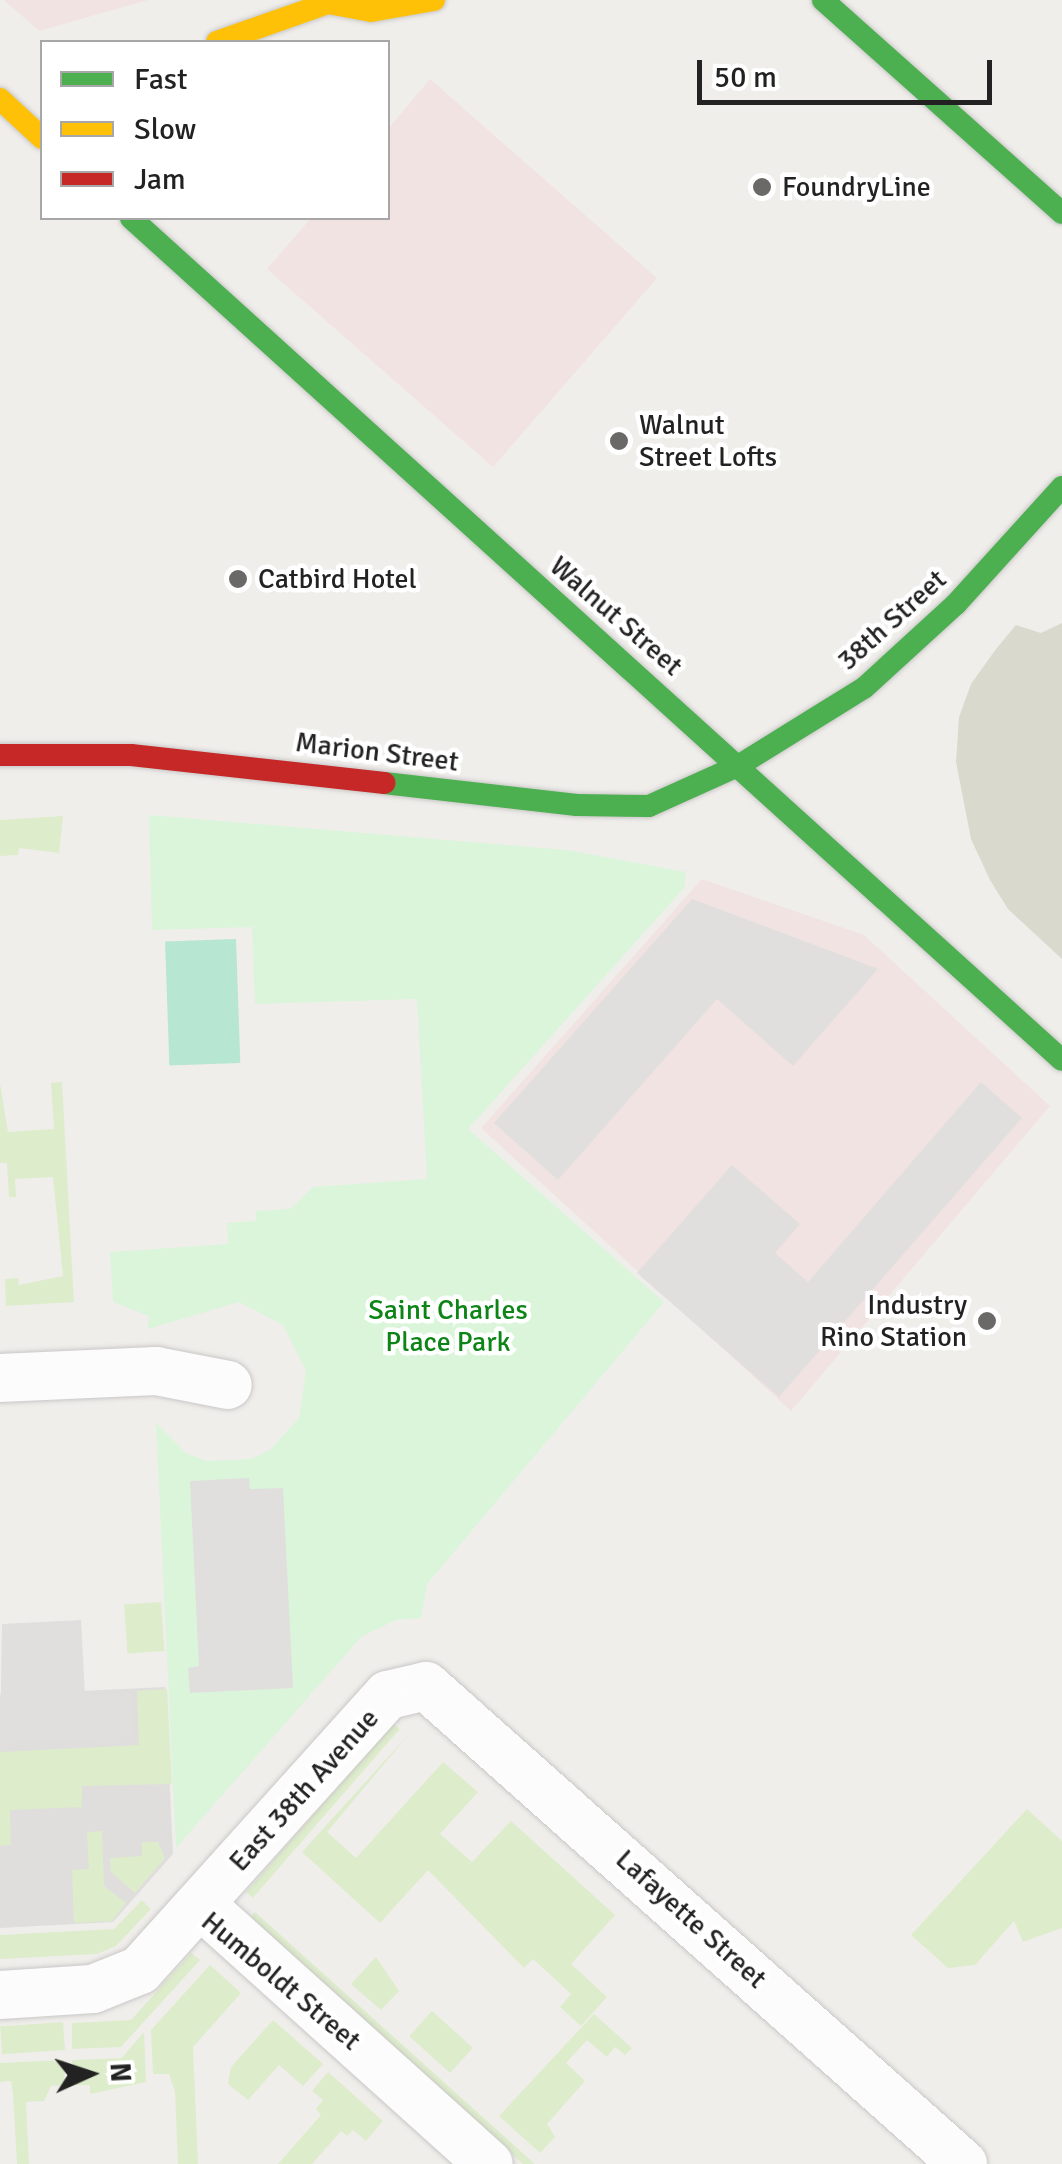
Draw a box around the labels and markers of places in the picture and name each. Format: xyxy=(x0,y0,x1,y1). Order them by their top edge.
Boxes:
place label: FoundryLine xyxy=(782,170,931,204)
marker: FoundryLine xyxy=(751,176,773,198)
place label: Walnut Street Lofts xyxy=(639,408,777,474)
marker: Walnut Street Lofts xyxy=(608,430,630,452)
place label: Catbird Hotel xyxy=(258,562,417,596)
marker: Catbird Hotel xyxy=(227,568,249,590)
place label: Industry Rino Station xyxy=(820,1288,967,1354)
marker: Industry Rino Station xyxy=(976,1310,998,1332)

